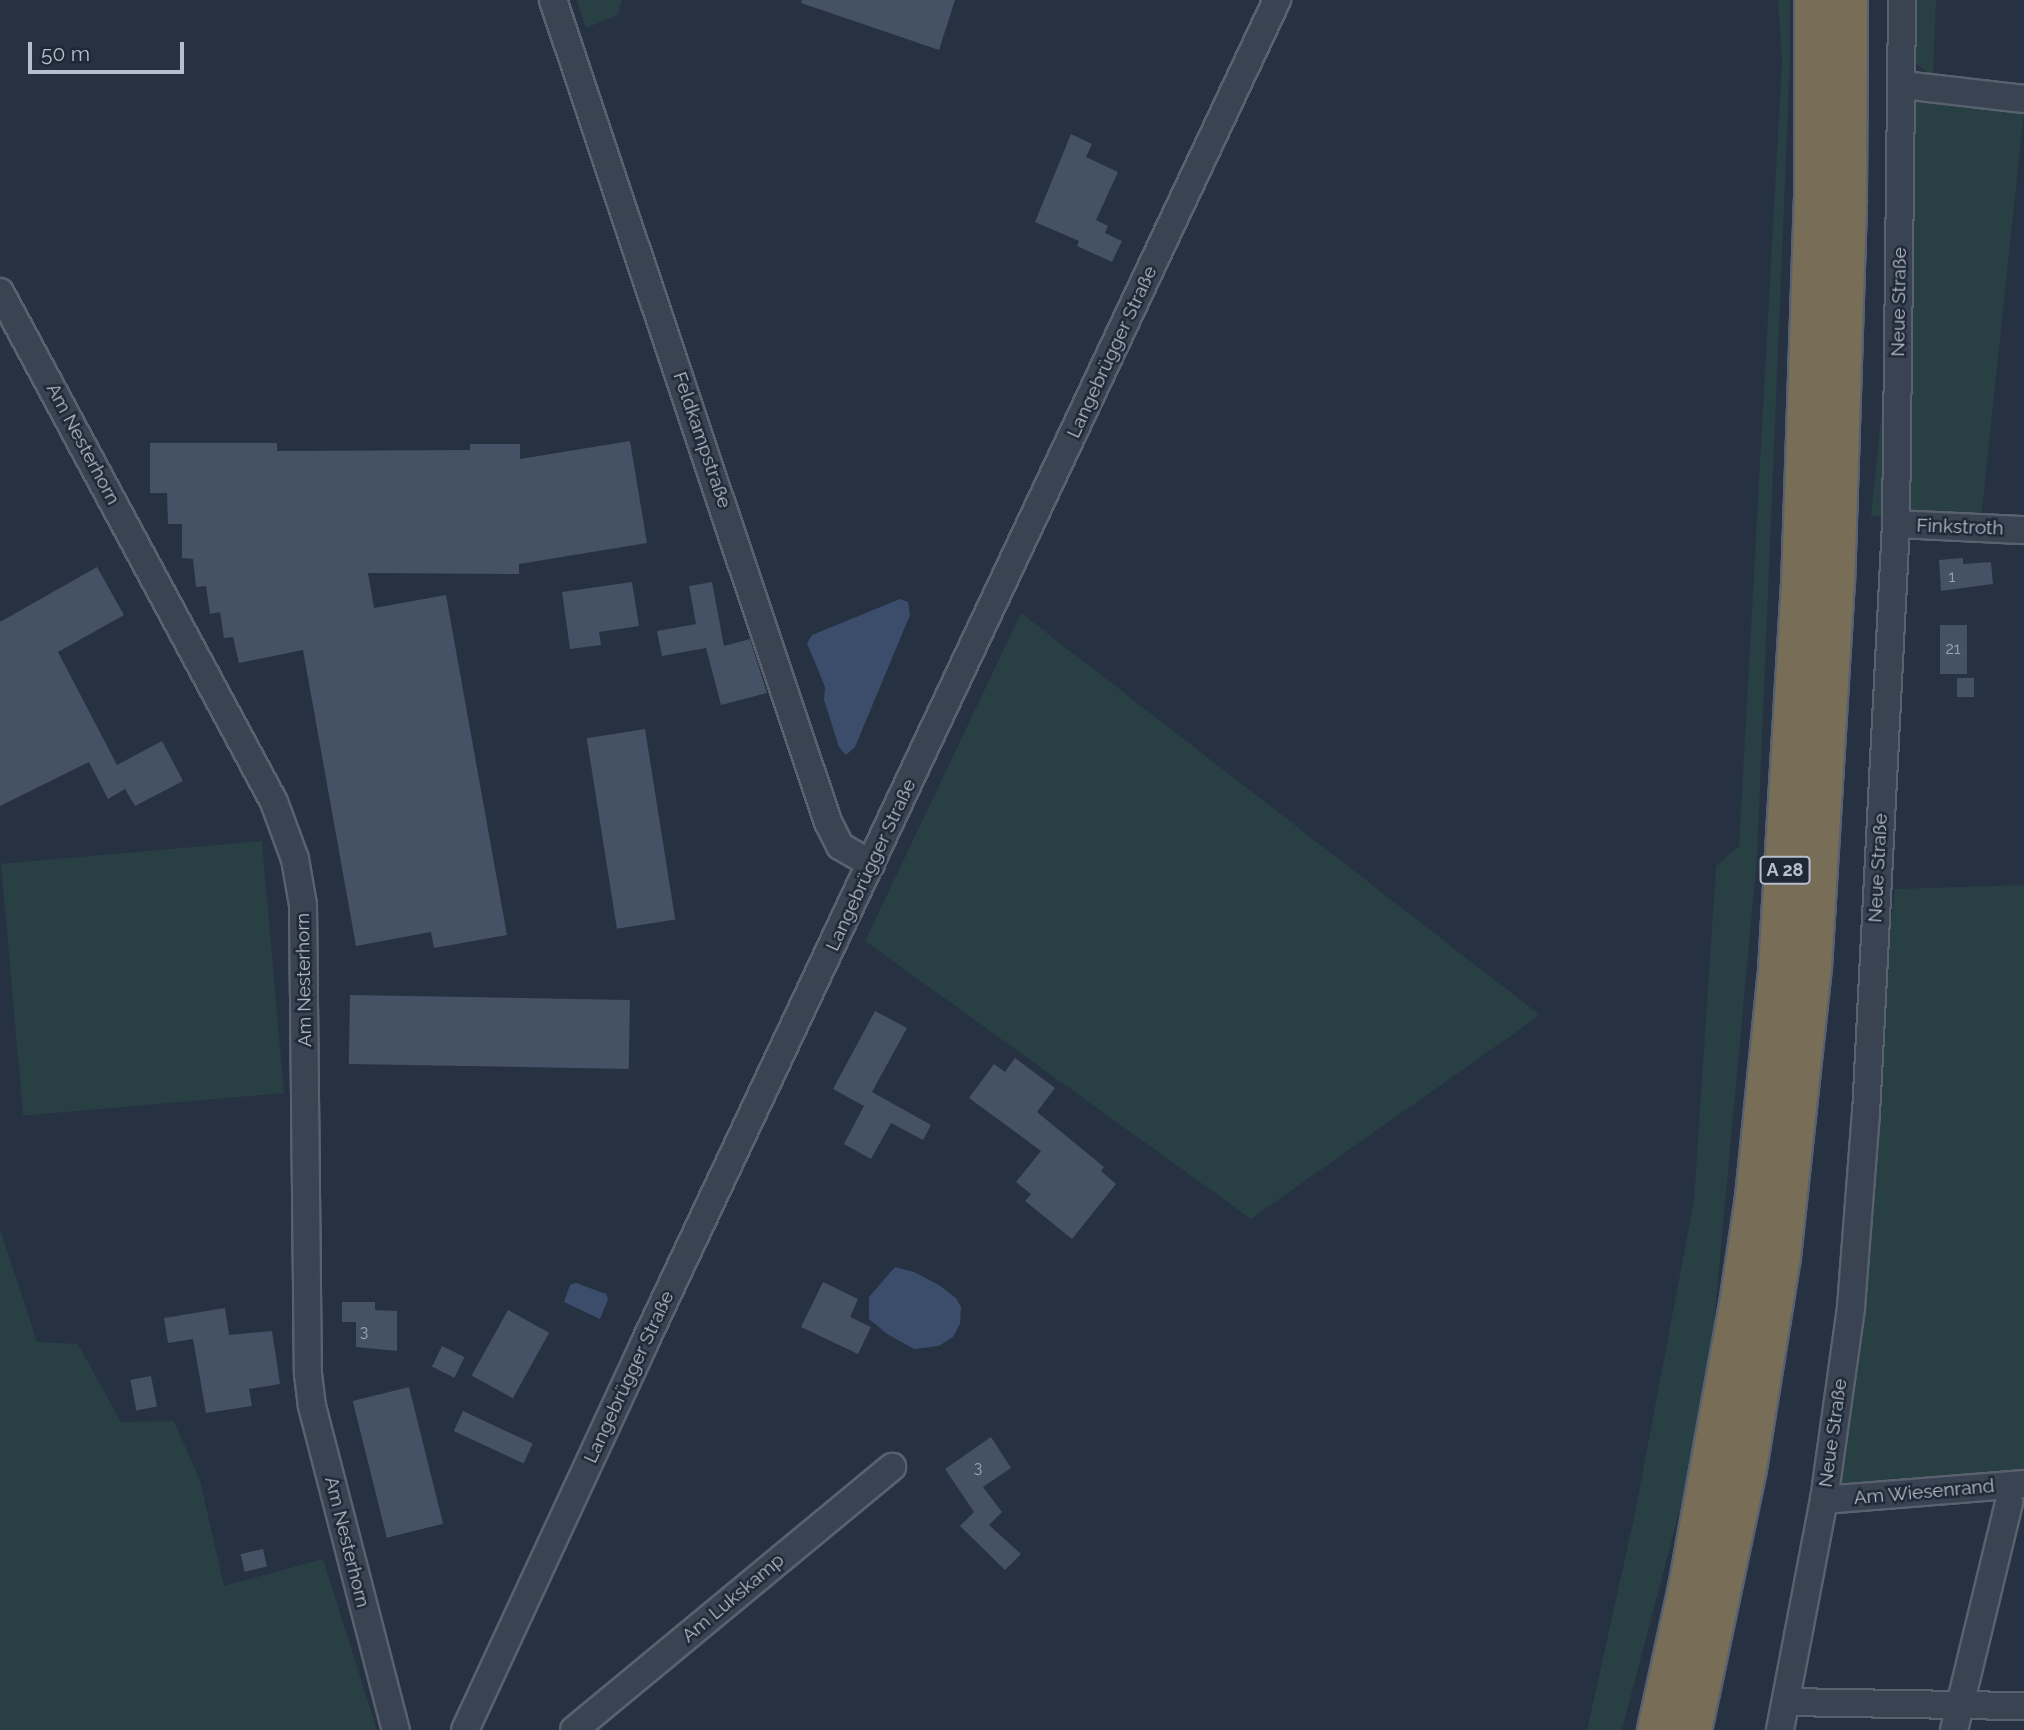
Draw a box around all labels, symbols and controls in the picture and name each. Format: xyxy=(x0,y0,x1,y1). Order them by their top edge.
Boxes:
scale bar xyxy=(32,28,187,72)
text: 50 m xyxy=(41,41,90,66)
street label: Neue Straße xyxy=(1887,247,1911,357)
street label: Langebrügger Straße xyxy=(1062,262,1162,442)
street label: Feldkampstraße xyxy=(668,369,736,511)
street label: Am Nesterhorn xyxy=(41,379,125,509)
street label: Finkstroth xyxy=(1916,514,2004,540)
house number: 1 xyxy=(1949,567,1955,587)
house number: 21 xyxy=(1945,639,1961,659)
street label: Langebrügger Straße xyxy=(821,775,921,955)
street label: Neue Straße xyxy=(1864,813,1892,923)
road number: A 28 xyxy=(1759,856,1811,884)
street label: Am Nesterhorn xyxy=(291,913,317,1047)
street label: Langebrügger Straße xyxy=(579,1287,679,1467)
house number: 3 xyxy=(360,1322,368,1342)
street label: Neue Straße xyxy=(1814,1377,1852,1489)
house number: 3 xyxy=(974,1458,982,1478)
street label: Am Nesterhorn xyxy=(320,1474,374,1610)
street label: Am Wiesenrand xyxy=(1852,1474,1996,1510)
street label: Am Lukskamp xyxy=(677,1549,789,1647)

